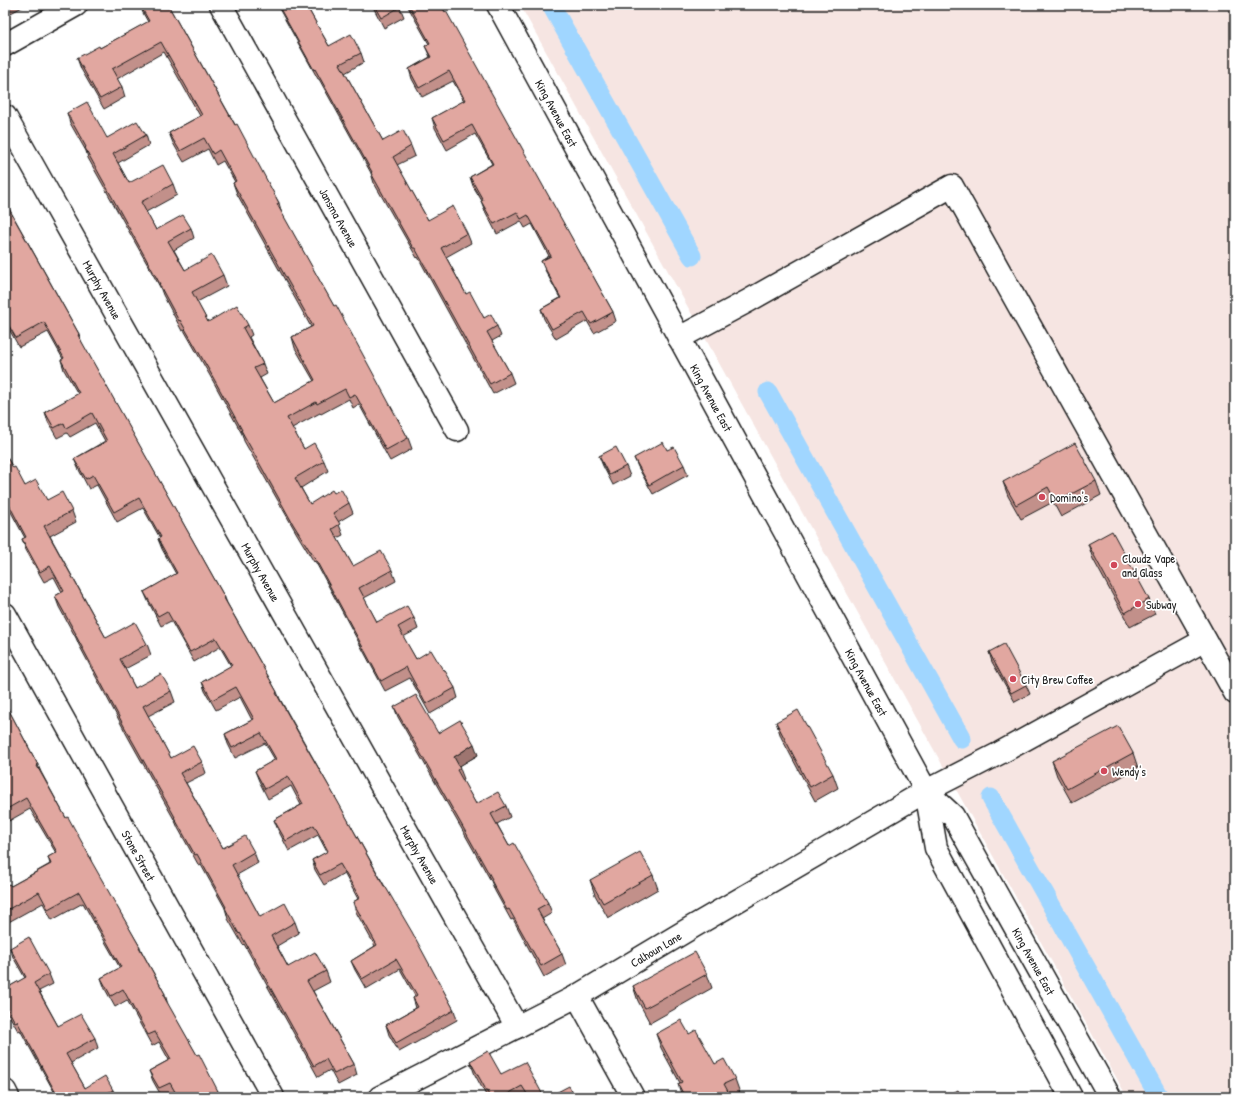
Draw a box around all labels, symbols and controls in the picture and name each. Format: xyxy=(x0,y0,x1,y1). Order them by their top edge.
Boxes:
street label: King Avenue East xyxy=(532,76,583,151)
street label: Jansma Avenue xyxy=(316,185,362,250)
street label: Murphy Avenue xyxy=(79,257,126,322)
street label: King Avenue East xyxy=(686,361,737,435)
place label: Domino's xyxy=(1050,489,1089,506)
marker: Domino's xyxy=(1037,492,1047,502)
street label: Murphy Avenue xyxy=(238,539,285,605)
place label: Cloudz Vape and Glass xyxy=(1122,550,1176,581)
marker: Cloudz Vape and Glass xyxy=(1109,560,1119,570)
place label: Subway xyxy=(1146,596,1177,613)
marker: Subway xyxy=(1133,599,1143,609)
street label: King Avenue East xyxy=(841,645,892,720)
place label: City Brew Coffee xyxy=(1021,671,1094,688)
marker: City Brew Coffee xyxy=(1008,674,1018,684)
place label: Wendy's xyxy=(1112,763,1146,780)
marker: Wendy's xyxy=(1099,766,1109,776)
street label: Murphy Avenue xyxy=(397,822,443,887)
street label: Stone Street xyxy=(118,827,160,884)
street label: King Avenue East xyxy=(1008,924,1060,999)
street label: Calhoun Lane xyxy=(627,927,685,971)

